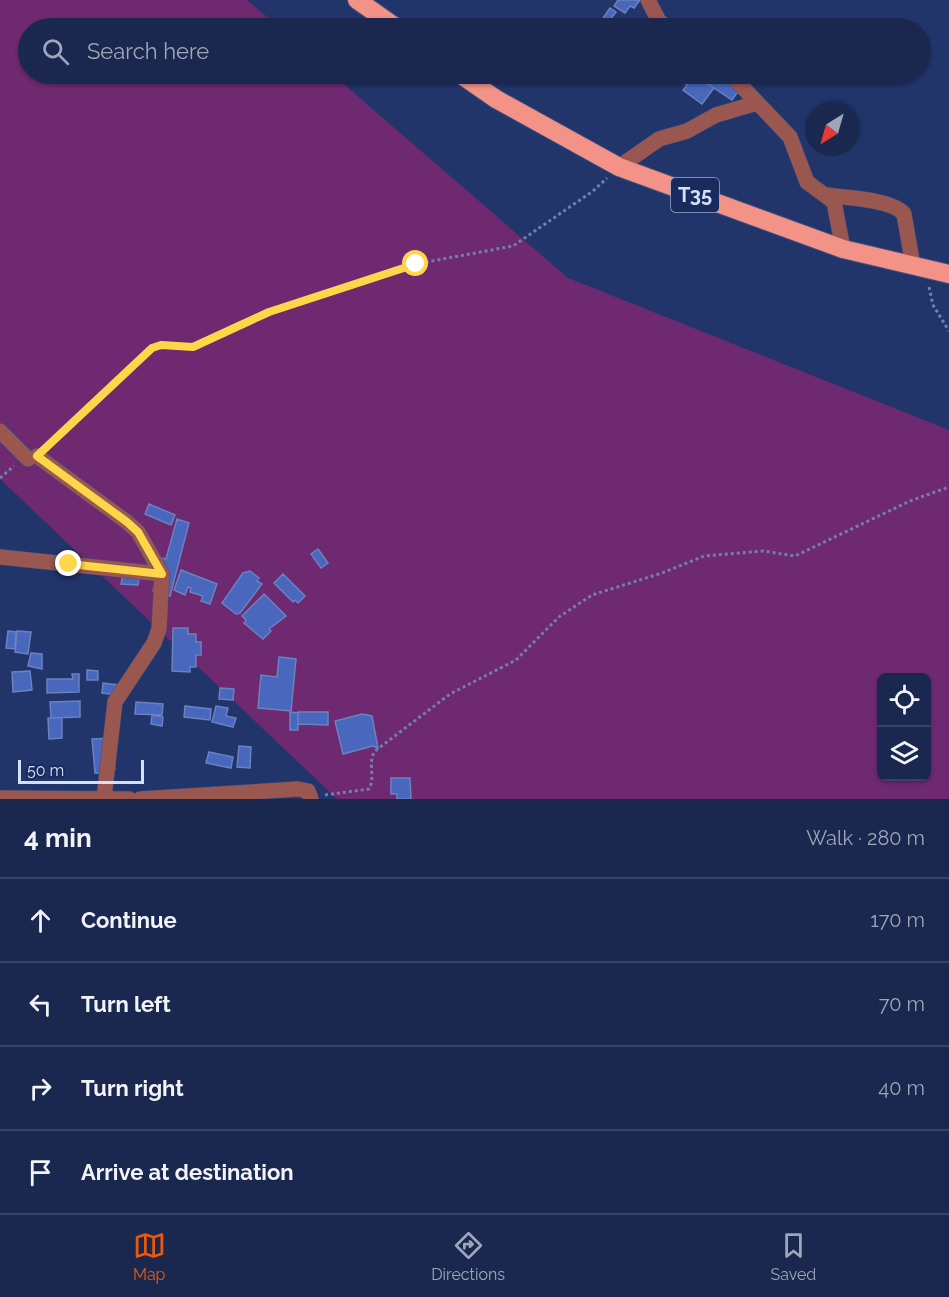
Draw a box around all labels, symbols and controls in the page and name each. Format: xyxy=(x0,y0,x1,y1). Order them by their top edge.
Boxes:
search box xyxy=(18,18,931,84)
icon: search xyxy=(39,35,72,68)
text: Search here xyxy=(87,38,209,64)
north arrow xyxy=(805,102,859,156)
road number: T35 xyxy=(671,178,719,212)
route start xyxy=(402,250,428,276)
route end xyxy=(55,550,81,576)
map controls xyxy=(877,673,931,781)
button: locate xyxy=(877,673,931,727)
button: layers xyxy=(877,727,931,781)
scale bar xyxy=(18,757,144,784)
text: 50 m xyxy=(27,761,64,780)
text: 4 min xyxy=(24,823,92,853)
text: Walk · 280 m xyxy=(806,826,925,850)
icon: ahead xyxy=(24,904,57,937)
text: Continue xyxy=(81,907,177,933)
text: 170 m xyxy=(870,908,925,932)
icon: left xyxy=(24,988,57,1021)
text: Turn left xyxy=(81,991,171,1017)
text: 70 m xyxy=(879,992,925,1016)
icon: right xyxy=(24,1072,57,1105)
text: Turn right xyxy=(81,1075,184,1101)
text: 40 m xyxy=(878,1076,925,1100)
icon: arrive xyxy=(24,1156,57,1189)
text: Arrive at destination xyxy=(81,1159,294,1185)
tab: Map xyxy=(133,1229,166,1284)
tab: Directions xyxy=(431,1229,505,1284)
tab: Saved xyxy=(770,1229,816,1284)

